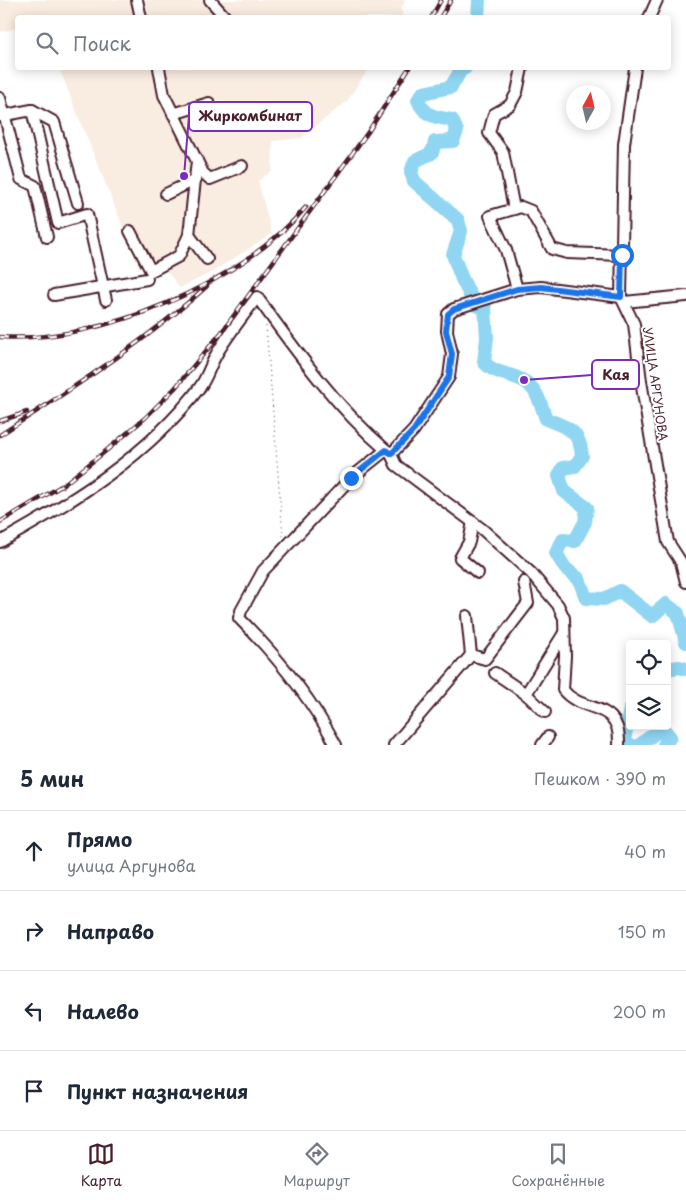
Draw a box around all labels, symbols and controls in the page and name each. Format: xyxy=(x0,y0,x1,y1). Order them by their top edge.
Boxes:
search box xyxy=(15,15,671,70)
icon: search xyxy=(33,29,61,57)
text: Поиск xyxy=(73,29,131,57)
north arrow xyxy=(566,85,611,130)
callout: Жиркомбинат xyxy=(189,102,312,131)
text: Жиркомбинат xyxy=(198,105,303,126)
route start xyxy=(611,244,634,267)
street label: УЛИЦА АРГУНОВА xyxy=(639,326,673,442)
callout: Кая xyxy=(592,360,639,389)
text: Кая xyxy=(602,364,630,385)
route end xyxy=(340,467,363,490)
map controls xyxy=(626,640,671,730)
button: locate xyxy=(626,640,671,685)
button: layers xyxy=(626,685,671,730)
text: 5 мин xyxy=(20,762,84,794)
text: Пешком · 390 m xyxy=(534,766,666,790)
text: Прямо xyxy=(67,825,132,853)
icon: ahead xyxy=(20,837,48,865)
text: 40 m xyxy=(624,839,666,863)
text: улица Аргунова xyxy=(67,853,195,877)
icon: right xyxy=(20,917,48,945)
text: Направо xyxy=(67,917,154,945)
text: 150 m xyxy=(618,919,666,943)
icon: left xyxy=(20,997,48,1025)
text: Налево xyxy=(67,997,139,1025)
text: 200 m xyxy=(613,999,666,1023)
icon: arrive xyxy=(20,1077,48,1105)
text: Пункт назначения xyxy=(67,1077,248,1105)
tab: Карта xyxy=(81,1140,122,1191)
tab: Маршрут xyxy=(284,1140,350,1191)
tab: Сохранённые xyxy=(512,1140,605,1191)

